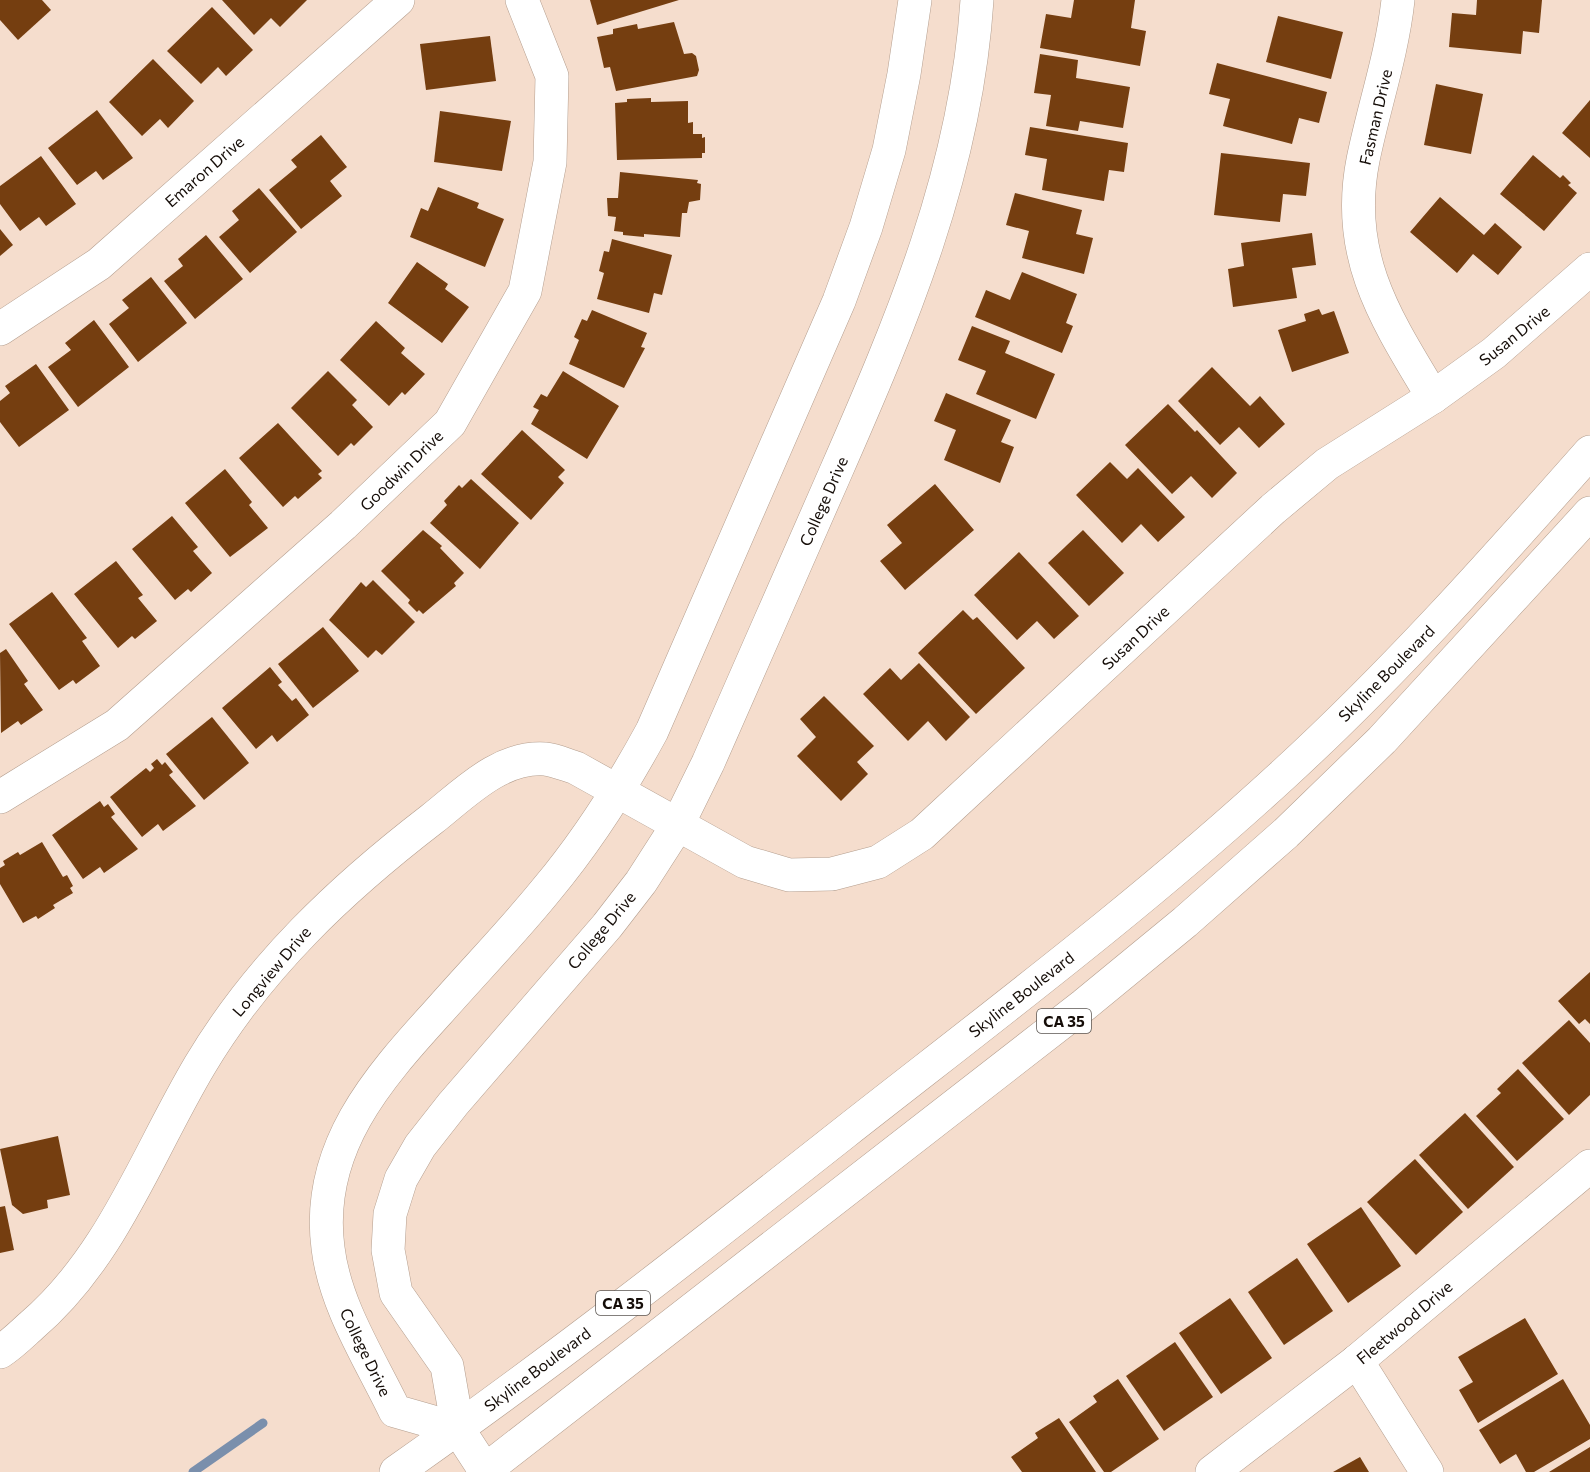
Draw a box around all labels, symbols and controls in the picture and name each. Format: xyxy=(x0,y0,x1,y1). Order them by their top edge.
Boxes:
street label: Fasman Drive xyxy=(1355,67,1395,167)
street label: Emaron Drive xyxy=(161,132,247,210)
street label: Susan Drive xyxy=(1475,301,1553,369)
street label: Goodwin Drive xyxy=(356,426,446,514)
street label: College Drive xyxy=(795,453,851,549)
street label: Susan Drive xyxy=(1097,601,1173,673)
street label: Skyline Boulevard xyxy=(1334,621,1438,725)
street label: College Drive xyxy=(563,887,639,973)
street label: Longview Drive xyxy=(228,922,314,1020)
street label: Skyline Boulevard xyxy=(965,947,1077,1041)
road number: CA 35 xyxy=(1037,1009,1091,1033)
street label: Fleetwood Drive xyxy=(1352,1276,1456,1368)
road number: CA 35 xyxy=(596,1291,650,1315)
street label: College Drive xyxy=(336,1305,396,1399)
street label: Skyline Boulevard xyxy=(480,1323,594,1415)

